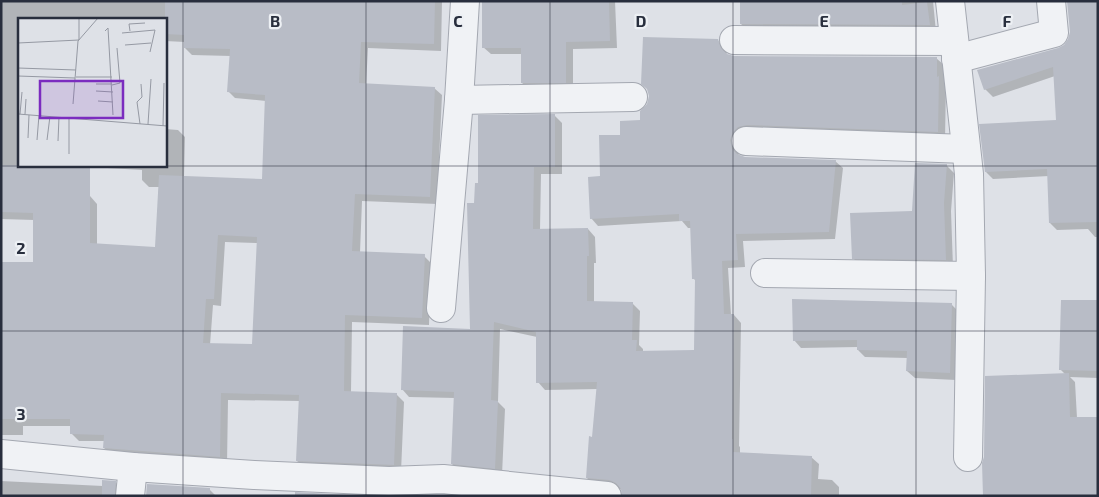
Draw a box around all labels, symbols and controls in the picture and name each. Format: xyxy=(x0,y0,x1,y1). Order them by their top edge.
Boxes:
text: B xyxy=(270,11,280,30)
text: C xyxy=(453,11,463,30)
text: D xyxy=(636,11,647,30)
text: E xyxy=(819,11,829,30)
text: F xyxy=(1003,11,1012,30)
inset map xyxy=(18,18,166,166)
text: 2 xyxy=(16,238,26,257)
text: 3 xyxy=(16,404,26,423)

